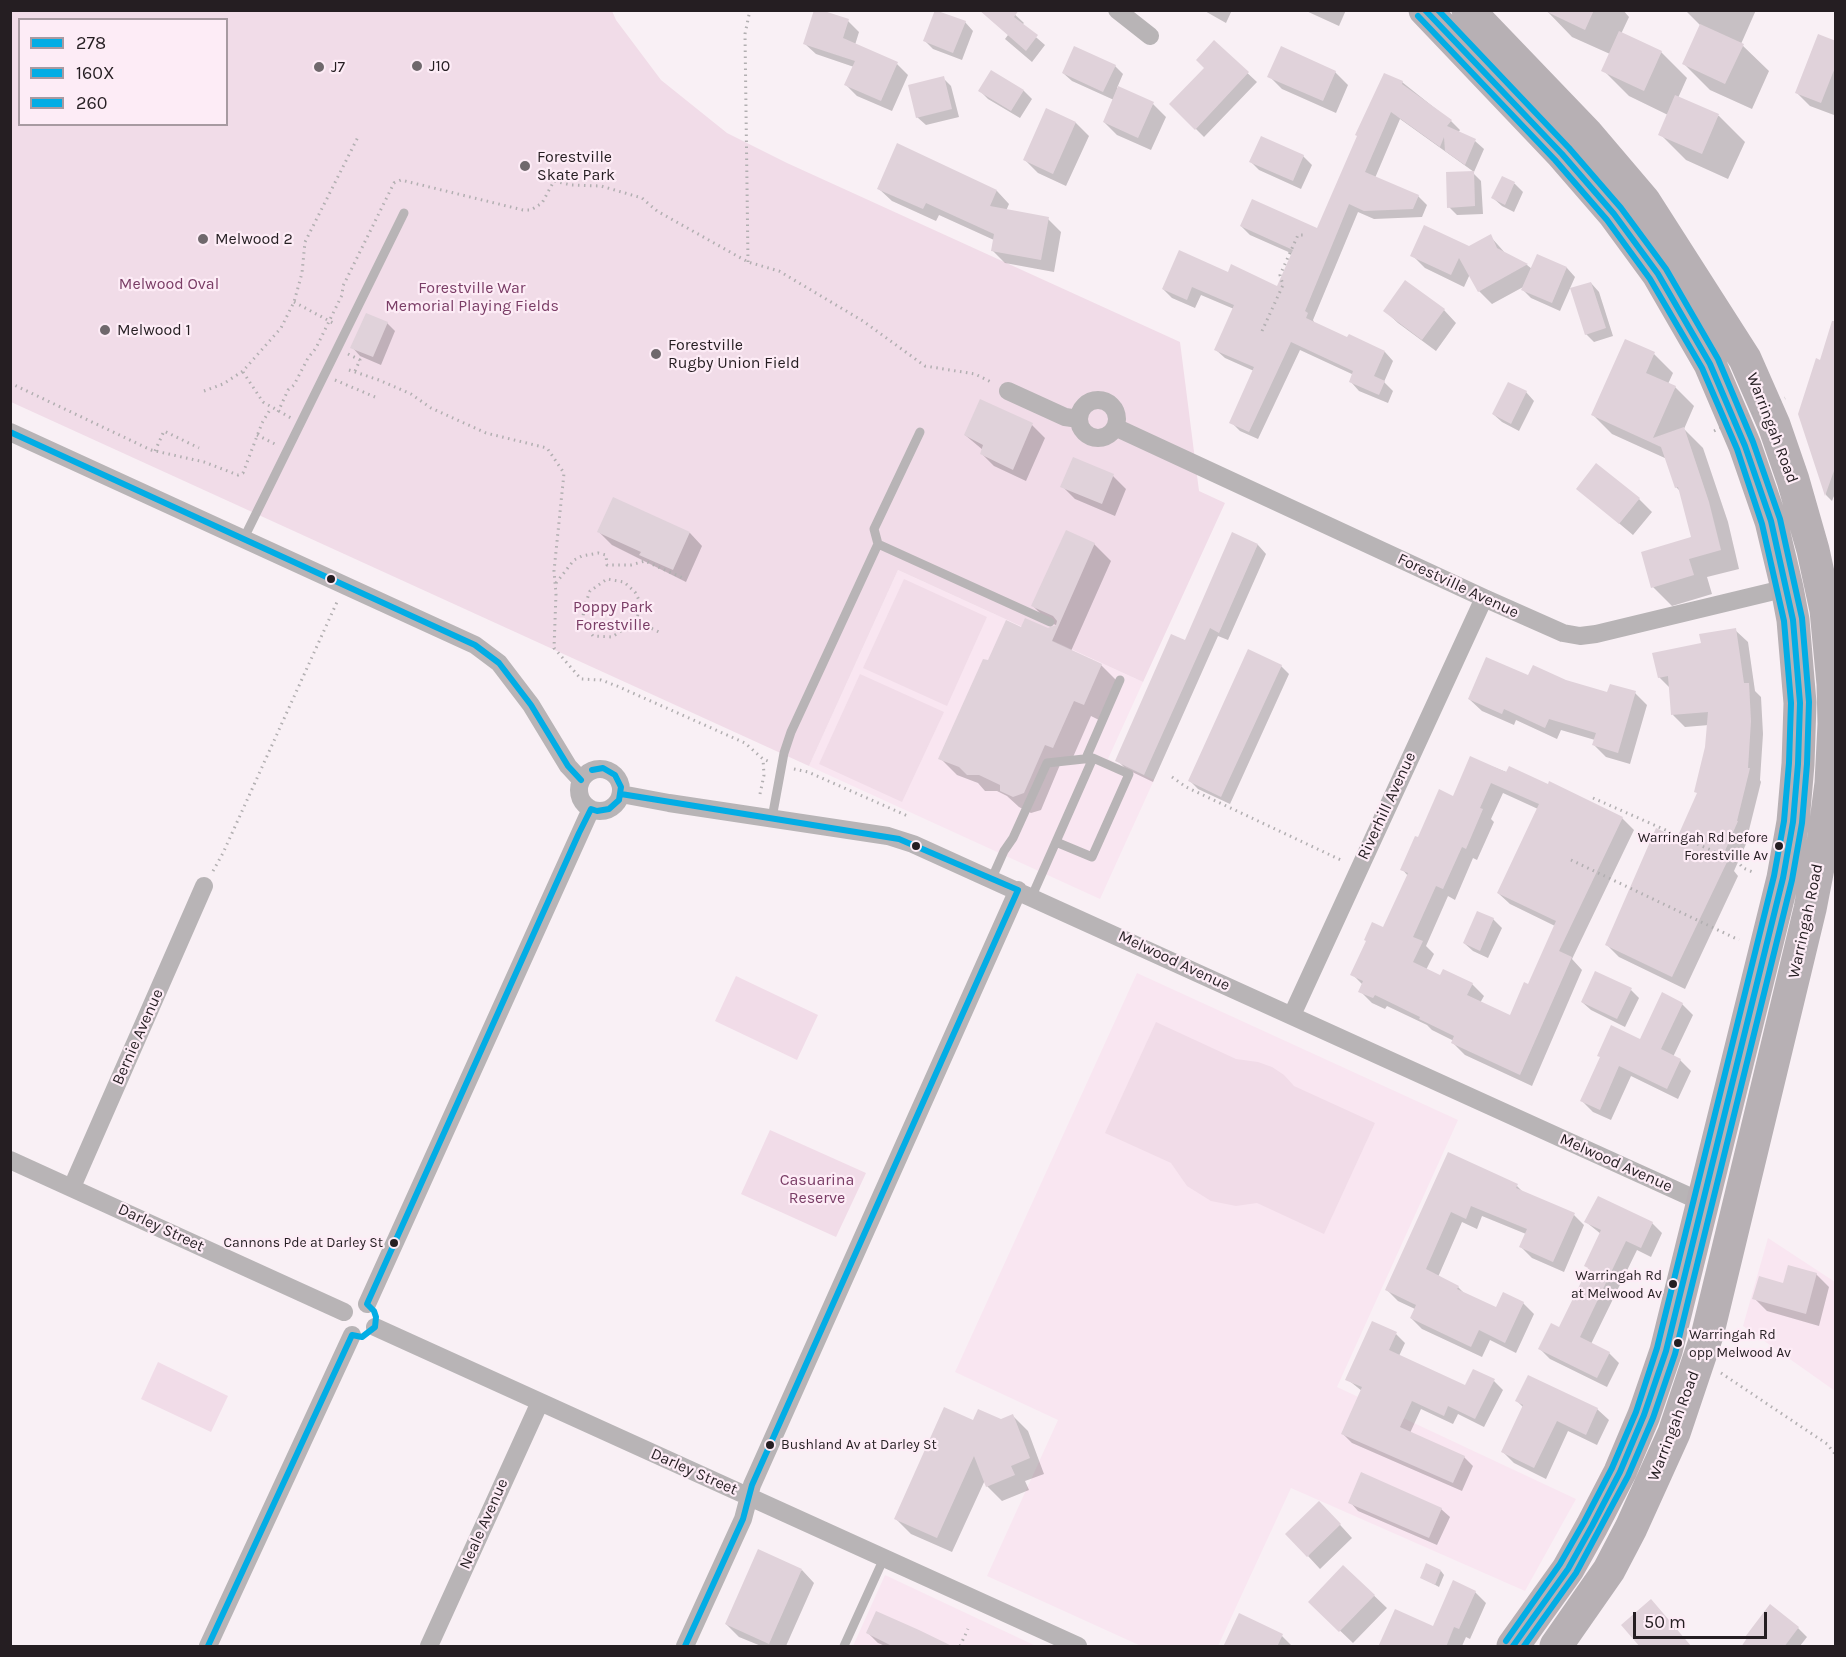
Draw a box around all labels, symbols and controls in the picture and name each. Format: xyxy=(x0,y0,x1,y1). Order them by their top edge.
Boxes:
legend xyxy=(18,18,228,126)
text: 278 xyxy=(76,32,106,54)
place label: J10 xyxy=(429,56,450,76)
place label: J7 xyxy=(331,57,345,77)
marker: J10 xyxy=(410,59,424,73)
marker: J7 xyxy=(312,60,326,74)
text: 160X xyxy=(76,62,114,84)
text: 260 xyxy=(76,92,107,114)
place label: Forestville Skate Park xyxy=(537,147,615,185)
marker: Forestville Skate Park xyxy=(518,159,532,173)
place label: Melwood 2 xyxy=(215,229,293,249)
marker: Melwood 2 xyxy=(196,232,210,246)
park label: Melwood Oval xyxy=(119,274,219,294)
park label: Forestville War Memorial Playing Fields xyxy=(385,278,559,316)
place label: Melwood 1 xyxy=(117,320,191,340)
marker: Melwood 1 xyxy=(98,323,112,337)
place label: Forestville Rugby Union Field xyxy=(668,335,800,373)
marker: Forestville Rugby Union Field xyxy=(649,347,663,361)
street label: Warringah Road xyxy=(1742,370,1802,486)
street label: Forestville Avenue xyxy=(1394,550,1522,622)
unlabelled marker xyxy=(325,573,337,585)
park label: Poppy Park Forestville xyxy=(573,597,653,635)
street label: Riverhill Avenue xyxy=(1354,749,1420,863)
place label: Warringah Rd before Forestville Av xyxy=(1638,830,1768,862)
unlabelled marker xyxy=(910,840,922,852)
marker: Warringah Rd before Forestville Av xyxy=(1773,840,1785,852)
street label: Warringah Road xyxy=(1784,862,1828,980)
street label: Melwood Avenue xyxy=(1115,927,1233,995)
street label: Bernie Avenue xyxy=(108,986,168,1088)
street label: Melwood Avenue xyxy=(1557,1130,1675,1196)
park label: Casuarina Reserve xyxy=(780,1170,854,1208)
street label: Darley Street xyxy=(115,1200,207,1256)
place label: Cannons Pde at Darley St xyxy=(223,1235,383,1251)
marker: Cannons Pde at Darley St xyxy=(388,1237,400,1249)
place label: Warringah Rd at Melwood Av xyxy=(1571,1268,1662,1300)
marker: Warringah Rd at Melwood Av xyxy=(1667,1278,1679,1290)
place label: Warringah Rd opp Melwood Av xyxy=(1689,1327,1791,1360)
marker: Warringah Rd opp Melwood Av xyxy=(1672,1337,1684,1349)
street label: Warringah Road xyxy=(1644,1368,1704,1484)
place label: Bushland Av at Darley St xyxy=(781,1437,937,1453)
marker: Bushland Av at Darley St xyxy=(764,1439,776,1451)
street label: Darley Street xyxy=(648,1444,740,1500)
street label: Neale Avenue xyxy=(455,1476,513,1572)
scale bar xyxy=(1636,1600,1770,1638)
text: 50 m xyxy=(1644,1611,1686,1633)

